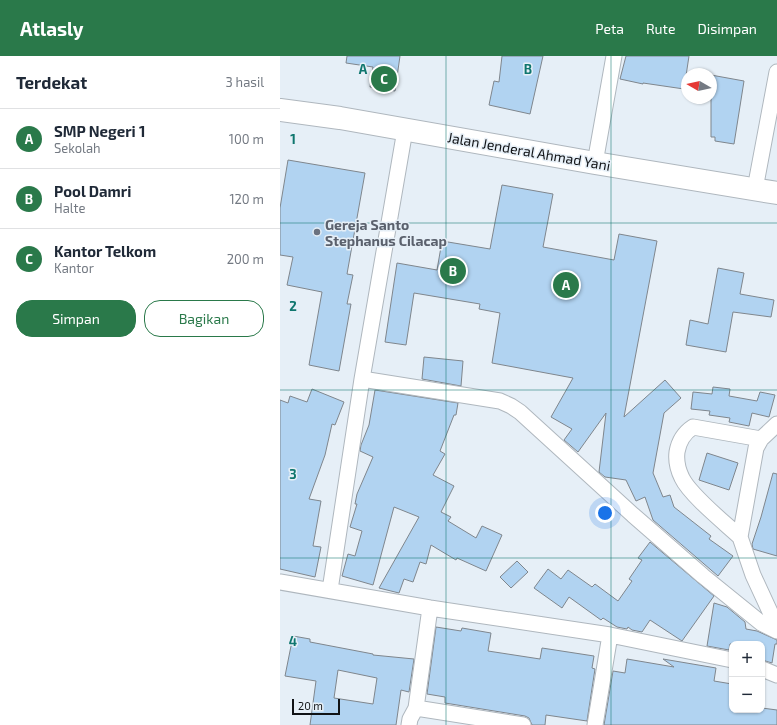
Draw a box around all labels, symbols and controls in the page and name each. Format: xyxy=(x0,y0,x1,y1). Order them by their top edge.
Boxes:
text: Atlasly xyxy=(20,17,84,40)
text: Peta xyxy=(595,20,624,37)
text: Rute xyxy=(646,20,675,37)
text: Disimpan xyxy=(697,20,757,37)
text: A xyxy=(359,61,368,77)
text: B xyxy=(524,61,532,77)
pin: C xyxy=(371,64,397,94)
north arrow xyxy=(681,68,717,104)
text: Terdekat xyxy=(16,72,87,92)
text: 3 hasil xyxy=(225,74,264,90)
text: SMP Negeri 1 xyxy=(54,122,145,140)
street label: Jalan Jenderal Ahmad Yani xyxy=(446,128,612,174)
text: A xyxy=(25,131,33,147)
text: 100 m xyxy=(229,131,264,147)
text: 1 xyxy=(290,131,296,147)
text: Sekolah xyxy=(54,140,101,156)
text: Pool Damri xyxy=(54,182,131,200)
text: B xyxy=(25,191,33,207)
text: 120 m xyxy=(229,191,264,207)
text: Halte xyxy=(54,200,86,216)
place label: Gereja Santo Stephanus Cilacap xyxy=(325,216,447,249)
marker: Gereja Santo Stephanus Cilacap xyxy=(312,227,322,237)
text: Kantor Telkom xyxy=(54,242,156,260)
text: C xyxy=(25,251,33,267)
text: 200 m xyxy=(227,251,264,267)
pin: B xyxy=(440,256,466,286)
text: Kantor xyxy=(54,260,94,276)
pin: A xyxy=(553,270,579,300)
text: 2 xyxy=(289,298,297,314)
button: Simpan xyxy=(16,300,136,337)
button: Bagikan xyxy=(144,300,264,337)
text: 3 xyxy=(289,466,297,482)
your location xyxy=(595,503,615,523)
text: 4 xyxy=(289,633,297,649)
map controls xyxy=(729,641,765,713)
button: + xyxy=(729,641,765,677)
button: − xyxy=(729,677,765,713)
scale bar xyxy=(292,697,340,716)
text: 20 m xyxy=(298,699,323,712)

